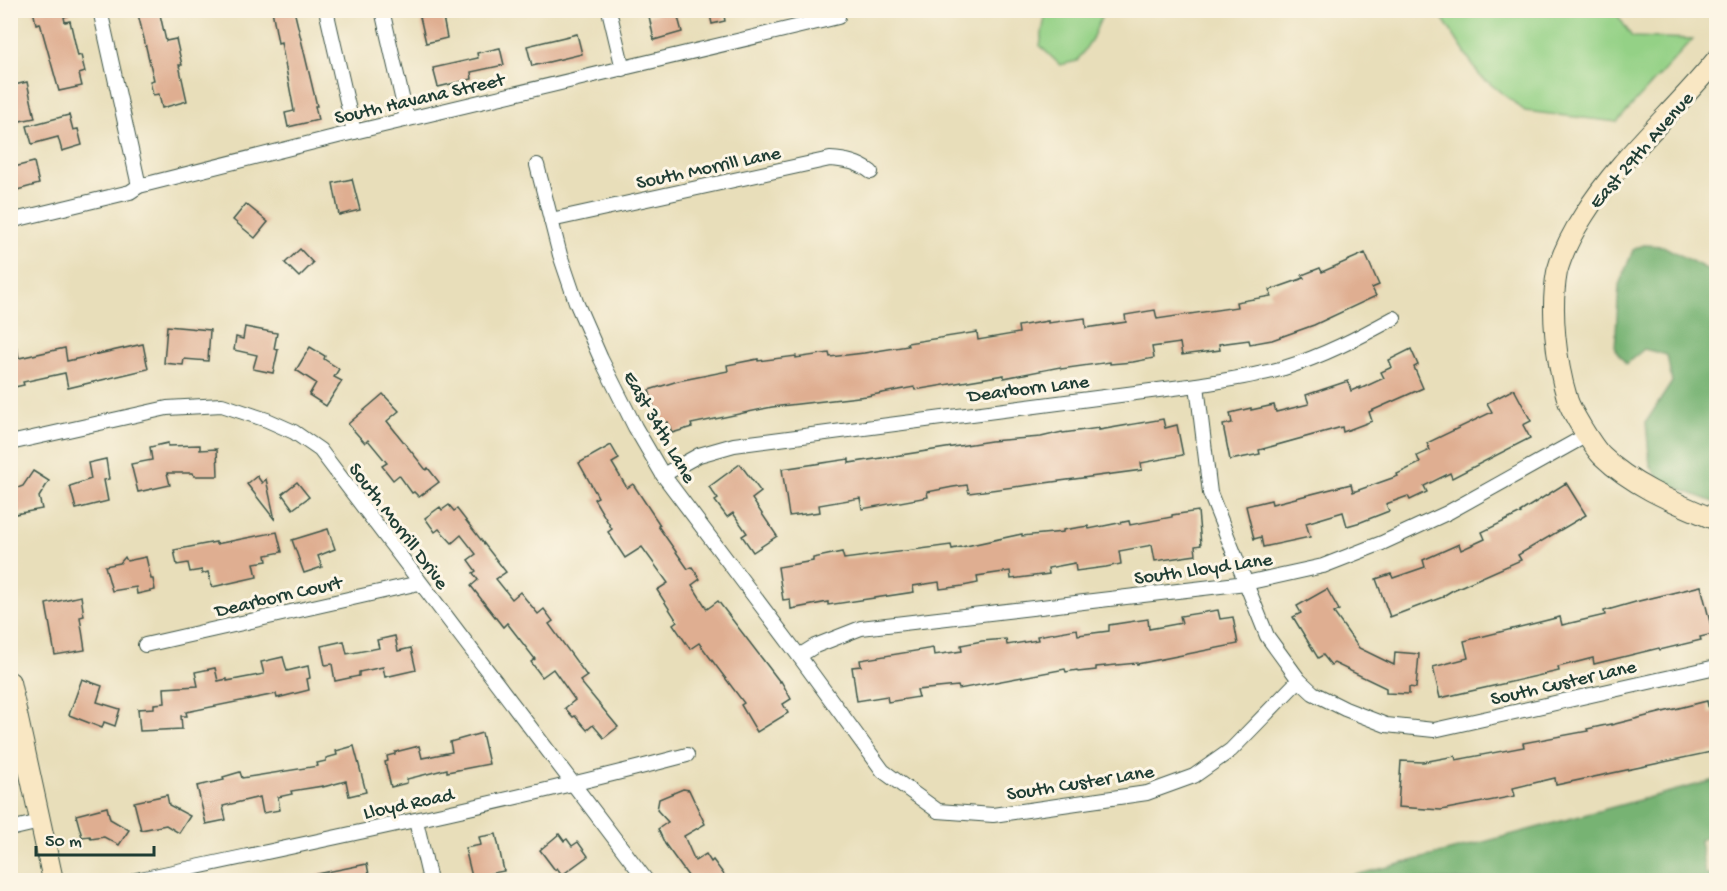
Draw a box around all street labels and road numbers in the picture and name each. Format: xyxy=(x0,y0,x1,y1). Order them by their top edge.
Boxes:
street label: South Havana Street xyxy=(333,69,509,131)
street label: East 29th Avenue xyxy=(1586,88,1700,214)
street label: South Morrill Lane xyxy=(634,143,784,196)
street label: East 34th Lane xyxy=(617,368,700,488)
street label: Dearborn Lane xyxy=(964,372,1091,410)
street label: South Morrill Drive xyxy=(342,459,453,595)
street label: South Lloyd Lane xyxy=(1133,549,1275,592)
street label: Dearborn Court xyxy=(211,572,346,625)
street label: South Custer Lane xyxy=(1489,656,1640,712)
street label: South Custer Lane xyxy=(1005,761,1157,807)
street label: Lloyd Road xyxy=(361,784,458,826)

